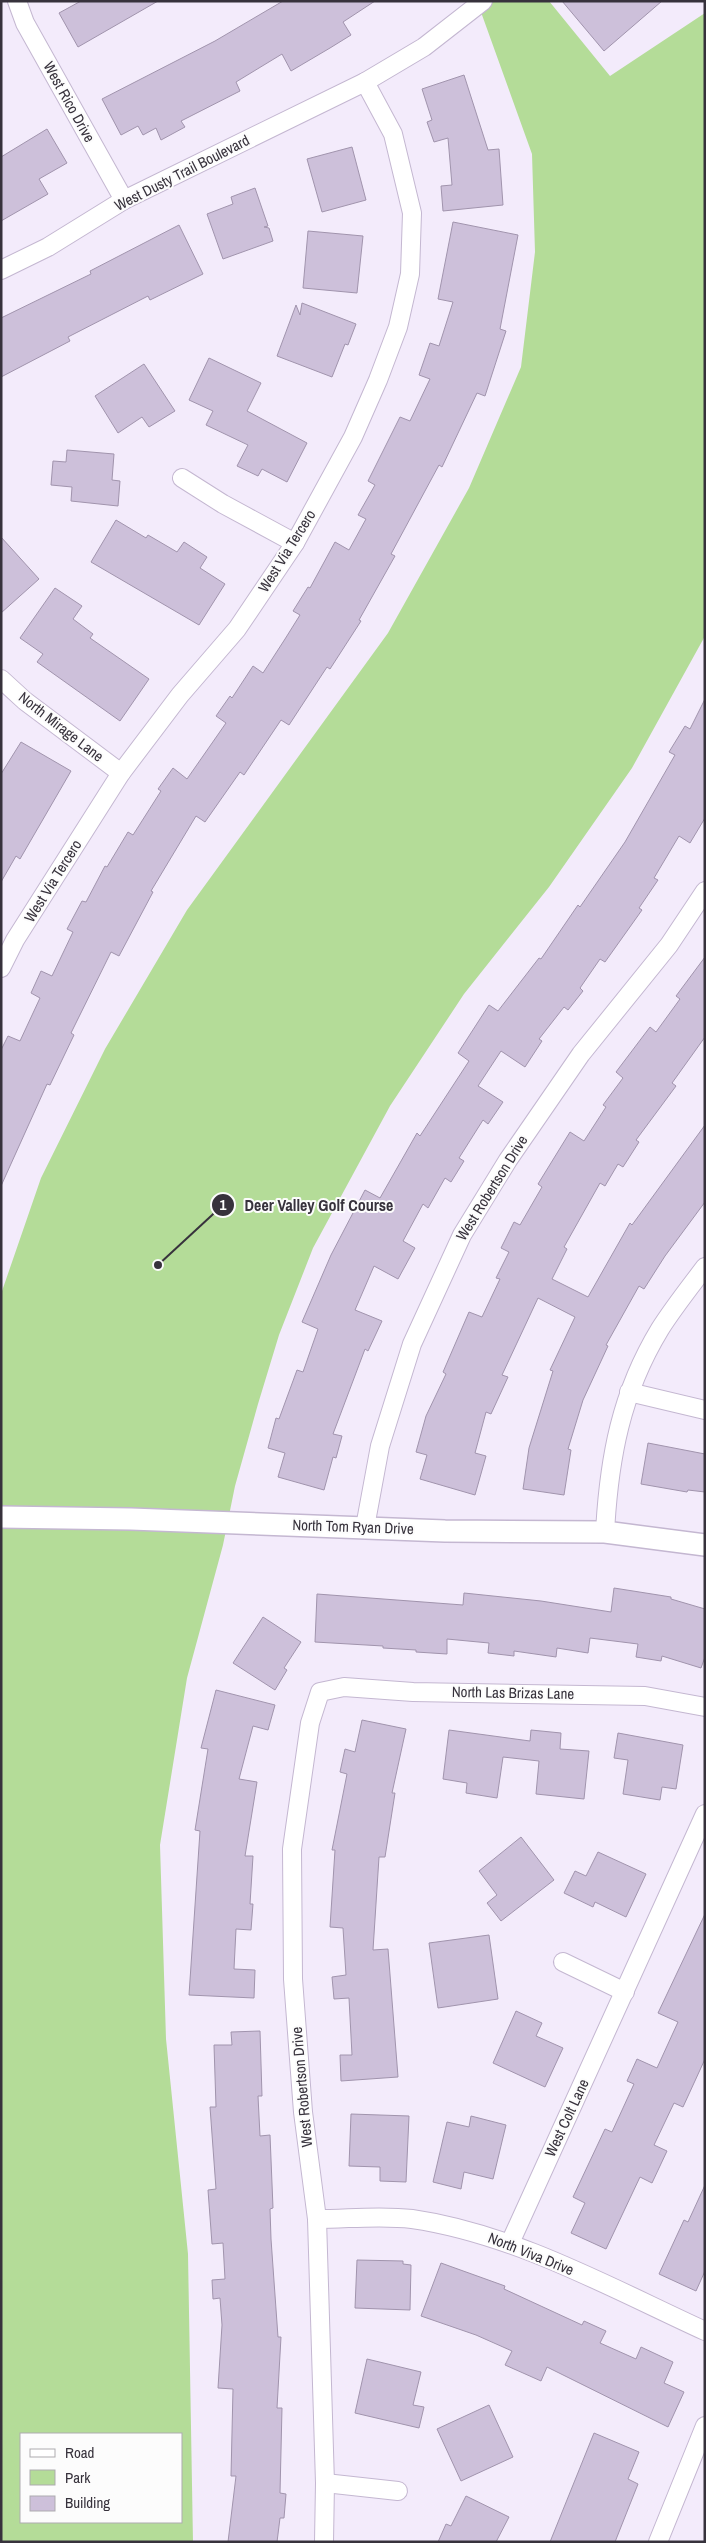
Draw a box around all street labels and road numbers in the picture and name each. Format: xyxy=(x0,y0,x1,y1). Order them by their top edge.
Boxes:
street label: West Rico Drive xyxy=(39,58,100,146)
street label: West Dusty Trail Boulevard xyxy=(111,129,253,216)
street label: West Via Tercero xyxy=(253,505,320,596)
street label: North Mirage Lane xyxy=(14,687,108,767)
street label: West Via Tercero xyxy=(19,835,86,926)
street label: West Robertson Drive xyxy=(451,1131,533,1245)
street label: North Tom Ryan Drive xyxy=(292,1514,414,1539)
street label: North Las Brizas Lane xyxy=(452,1681,575,1704)
street label: West Robertson Drive xyxy=(286,2026,317,2148)
street label: West Colt Lane xyxy=(539,2075,594,2160)
street label: North Viva Drive xyxy=(485,2227,577,2280)

